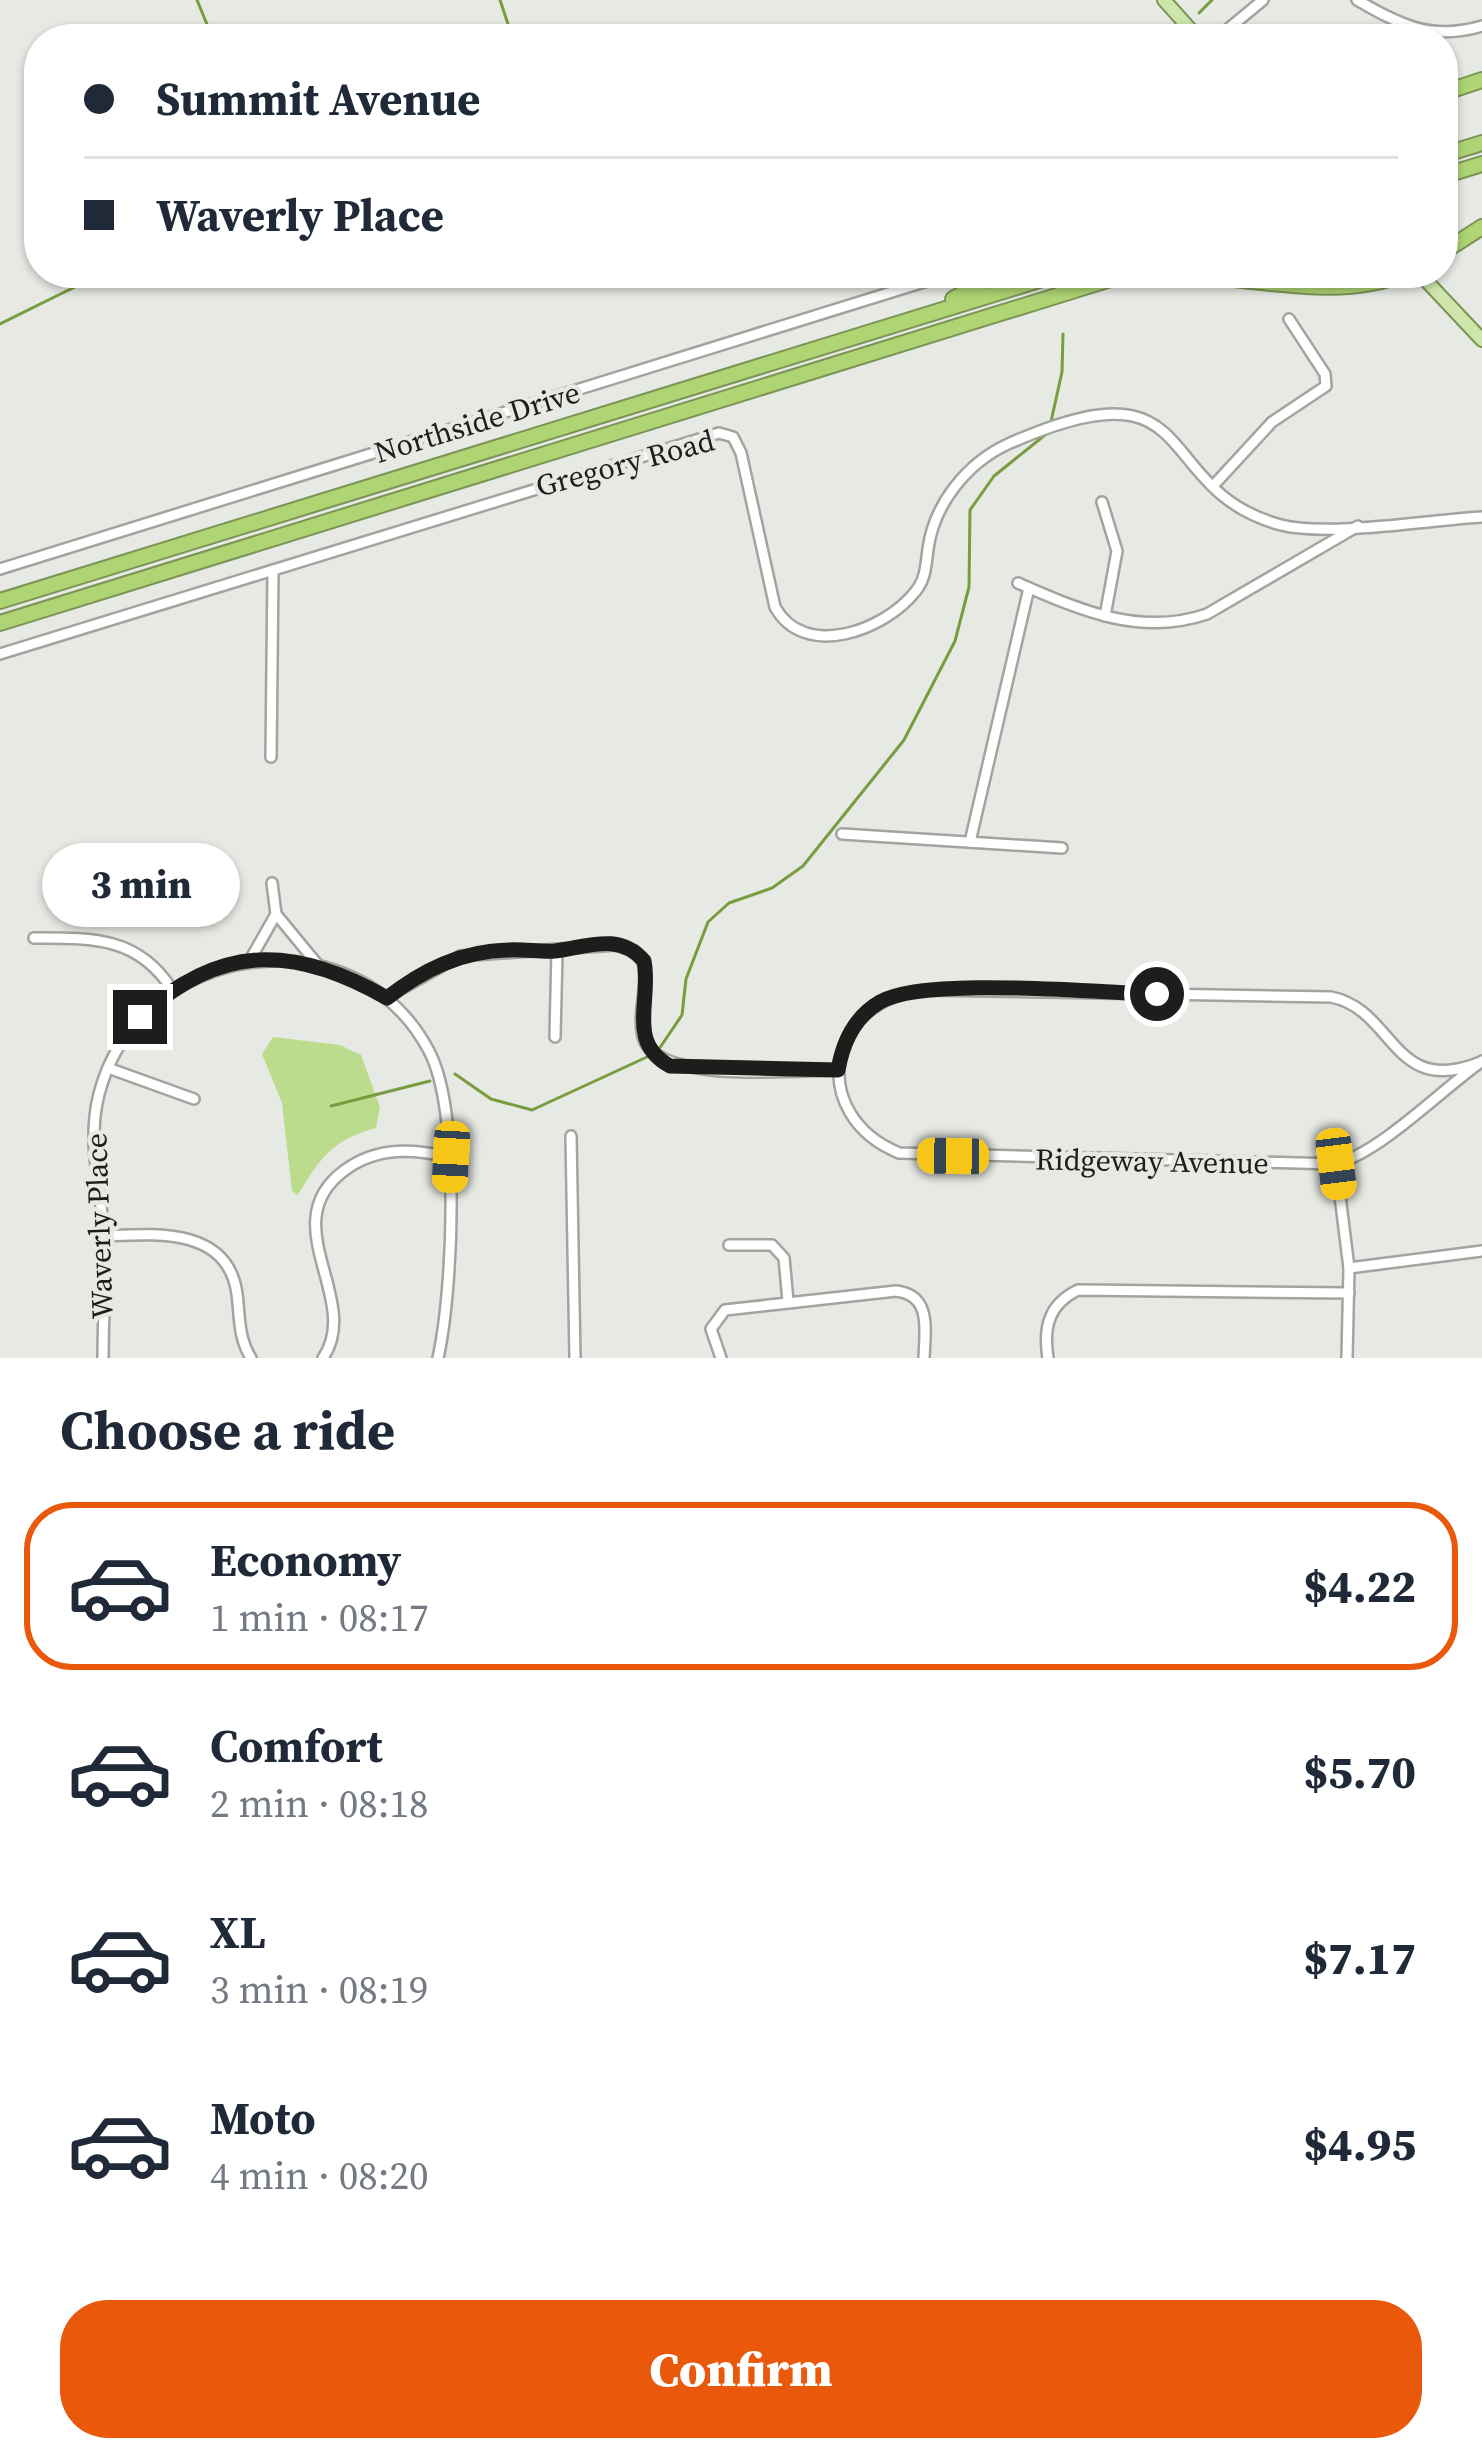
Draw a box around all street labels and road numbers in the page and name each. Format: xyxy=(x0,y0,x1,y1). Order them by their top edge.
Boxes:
street label: Northside Drive xyxy=(369,371,585,473)
street label: Gregory Road xyxy=(531,419,719,507)
street label: Waverly Place xyxy=(75,1132,123,1320)
street label: Ridgeway Avenue xyxy=(1035,1138,1269,1184)

